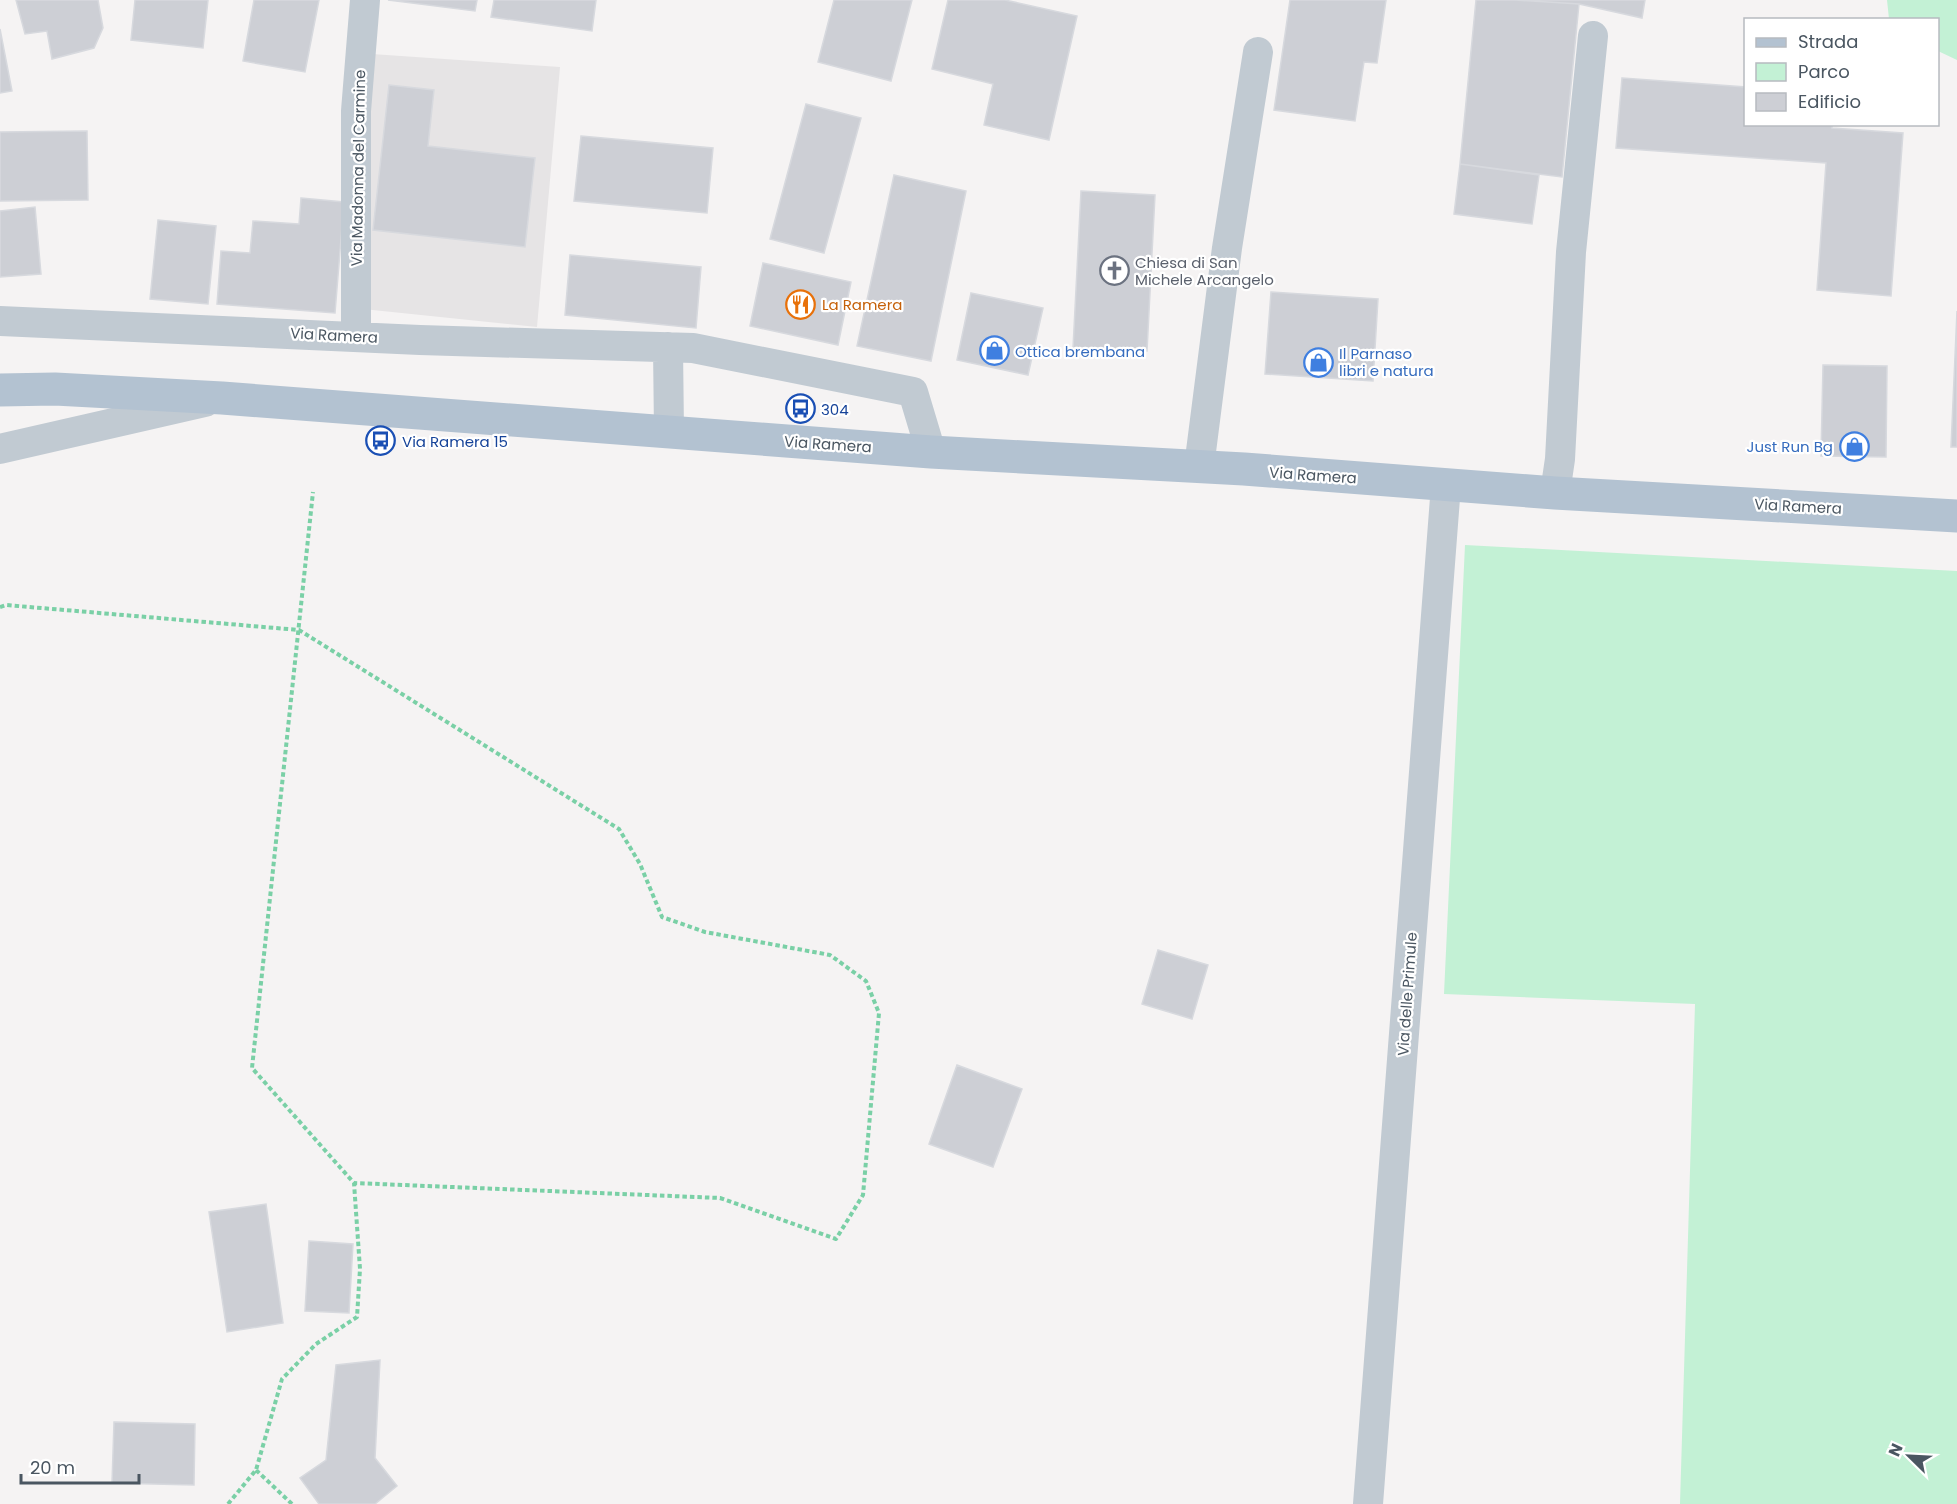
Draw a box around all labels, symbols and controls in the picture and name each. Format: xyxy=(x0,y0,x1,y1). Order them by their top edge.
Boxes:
legend xyxy=(1744,18,1939,126)
text: Strada xyxy=(1798,29,1858,54)
text: Parco xyxy=(1798,59,1850,84)
street label: Via Madonna del Carmine xyxy=(346,70,370,266)
text: Edificio xyxy=(1798,89,1861,114)
place label: Chiesa di San Michele Arcangelo xyxy=(1135,252,1274,290)
church icon: Chiesa di San Michele Arcangelo xyxy=(1098,255,1130,287)
restaurant icon: La Ramera xyxy=(785,288,817,320)
place label: La Ramera xyxy=(822,294,902,315)
street label: Via Ramera xyxy=(290,322,378,348)
shop icon: Ottica brembana xyxy=(978,335,1010,367)
place label: Ottica brembana xyxy=(1015,341,1145,362)
place label: Il Parnaso libri e natura xyxy=(1339,343,1434,381)
shop icon: Il Parnaso libri e natura xyxy=(1302,346,1334,378)
bus stop icon: 304 xyxy=(784,393,816,425)
place label: 304 xyxy=(821,399,849,420)
bus stop icon: Via Ramera 15 xyxy=(365,425,397,457)
street label: Via Ramera xyxy=(784,430,872,458)
shop icon: Just Run Bg xyxy=(1838,430,1870,462)
place label: Via Ramera 15 xyxy=(402,431,508,452)
place label: Just Run Bg xyxy=(1746,436,1833,457)
street label: Via Ramera xyxy=(1269,461,1357,489)
street label: Via Ramera xyxy=(1754,493,1842,519)
street label: Via delle Primule xyxy=(1392,931,1422,1057)
north arrow xyxy=(1879,1426,1939,1486)
text: N xyxy=(1883,1440,1909,1460)
scale bar xyxy=(21,1447,140,1485)
text: 20 m xyxy=(30,1455,75,1480)

